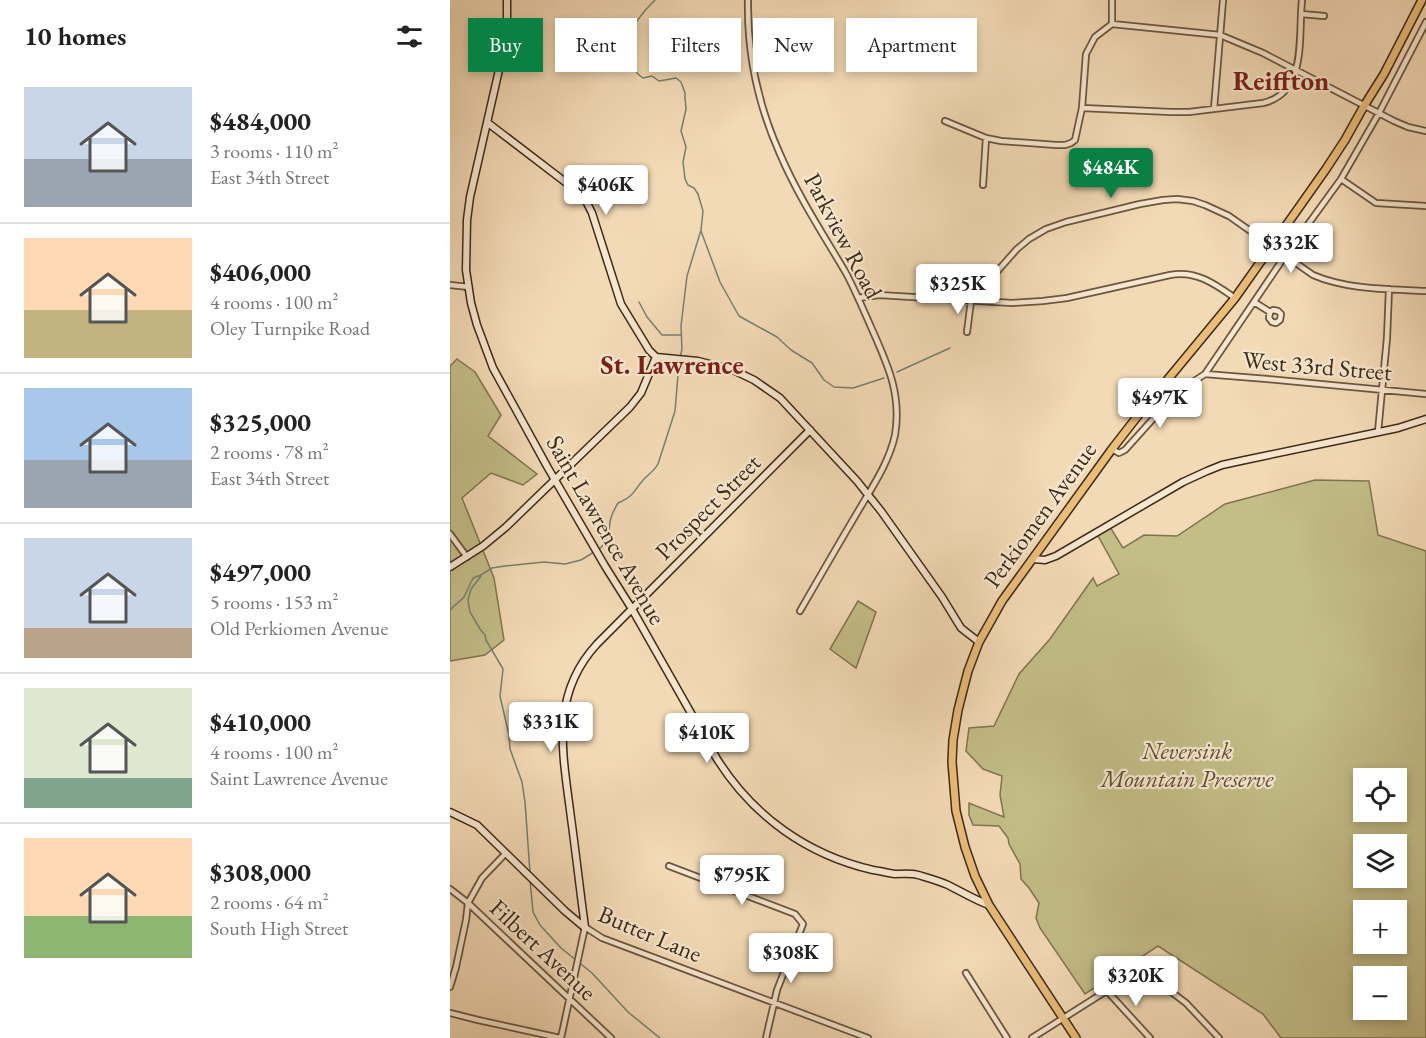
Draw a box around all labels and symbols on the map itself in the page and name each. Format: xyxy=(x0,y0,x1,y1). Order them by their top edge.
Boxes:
district label: Reiffton xyxy=(1233,63,1329,98)
pin: $484K xyxy=(1069,148,1153,199)
pin: $406K xyxy=(564,165,648,216)
street label: Parkview Road xyxy=(797,168,890,305)
pin: $332K xyxy=(1249,223,1333,274)
pin: $325K xyxy=(916,264,1000,315)
street label: West 33rd Street xyxy=(1241,344,1393,388)
district label: St. Lawrence xyxy=(600,347,744,382)
pin: $497K xyxy=(1118,378,1202,429)
street label: Saint Lawrence Avenue xyxy=(540,430,673,630)
street label: Perkiomen Avenue xyxy=(976,436,1103,594)
street label: Prospect Street xyxy=(648,447,767,566)
pin: $331K xyxy=(509,702,593,753)
pin: $410K xyxy=(665,713,749,764)
park label: Neversink Mountain Preserve xyxy=(1099,735,1274,794)
pin: $795K xyxy=(700,855,784,906)
street label: Filbert Avenue xyxy=(483,892,603,1007)
street label: Butter Lane xyxy=(594,898,707,969)
pin: $308K xyxy=(749,933,833,984)
pin: $320K xyxy=(1094,956,1178,1007)

